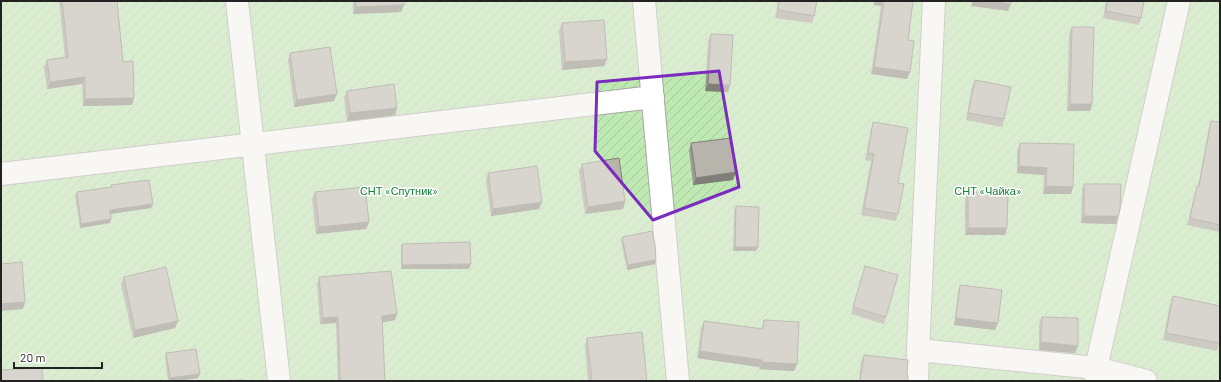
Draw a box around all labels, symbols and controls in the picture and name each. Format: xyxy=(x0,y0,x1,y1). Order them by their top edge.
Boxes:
park label: СНТ «Спутник» xyxy=(360,184,438,197)
park label: СНТ «Чайка» xyxy=(954,184,1022,197)
scale bar xyxy=(14,344,102,370)
text: 20 m xyxy=(20,350,46,364)

